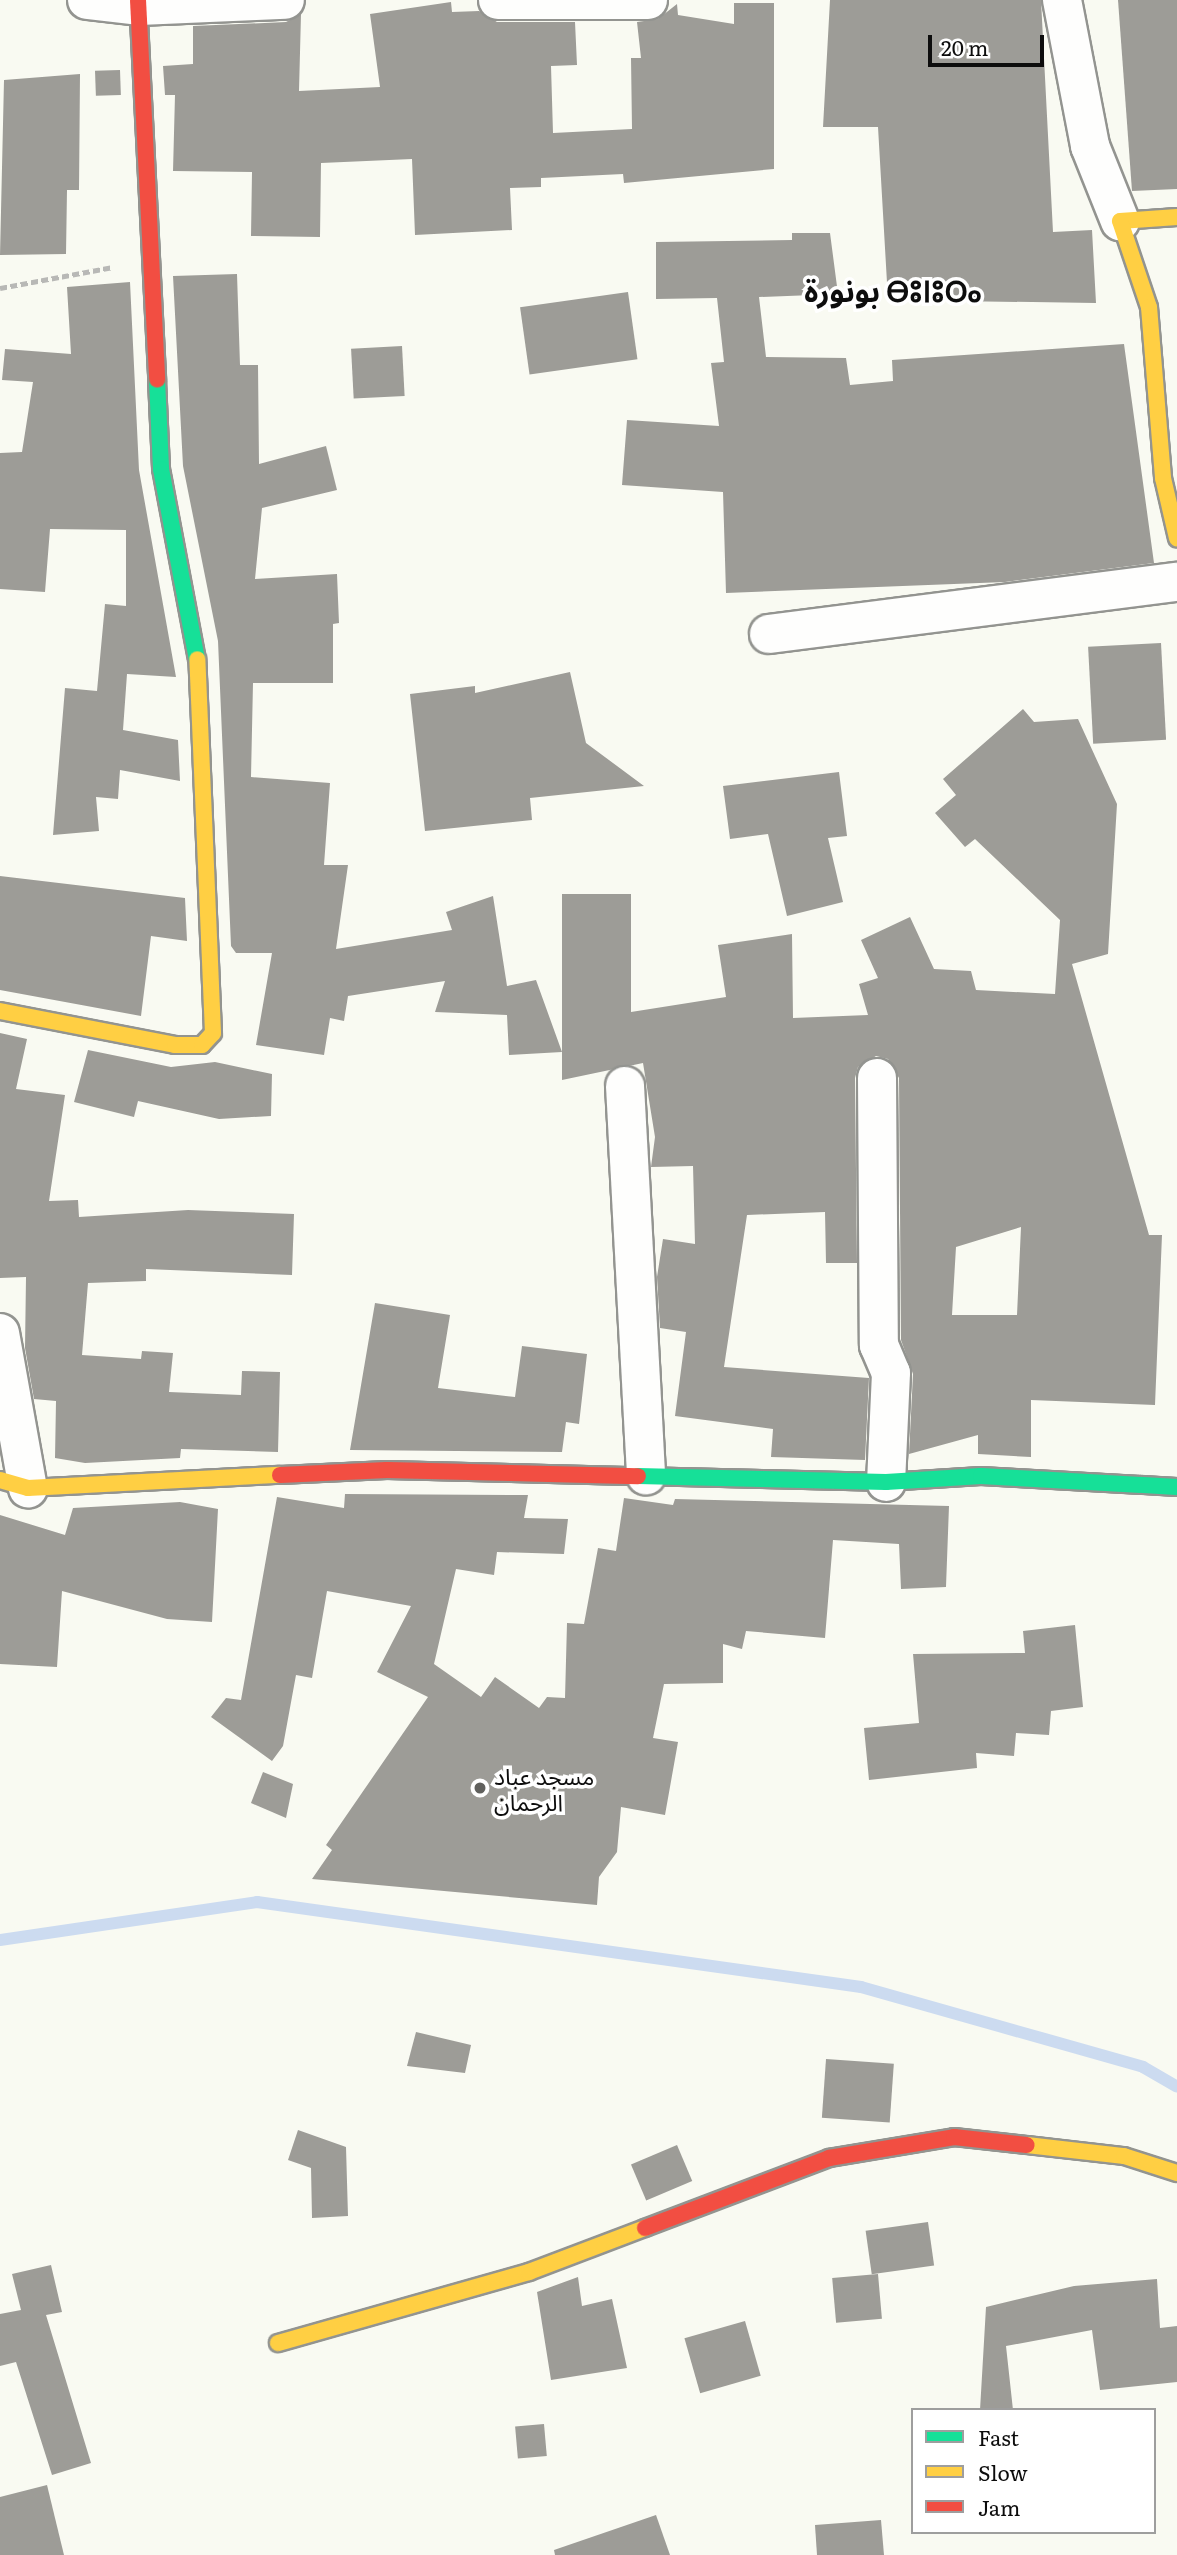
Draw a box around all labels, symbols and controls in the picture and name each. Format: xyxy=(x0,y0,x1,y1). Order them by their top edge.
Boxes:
scale bar xyxy=(932,21,1048,65)
text: 20 m xyxy=(941,31,988,62)
district label: بونورة ⴱⵓⵏⵓⵔⴰ xyxy=(804,271,982,307)
place label: مسجد عباد الرحمان xyxy=(494,1761,594,1815)
marker: مسجد عباد الرحمان xyxy=(472,1780,488,1796)
legend xyxy=(911,2408,1156,2534)
text: Fast xyxy=(978,2421,1019,2452)
text: Slow xyxy=(978,2456,1028,2487)
text: Jam xyxy=(978,2491,1020,2522)

